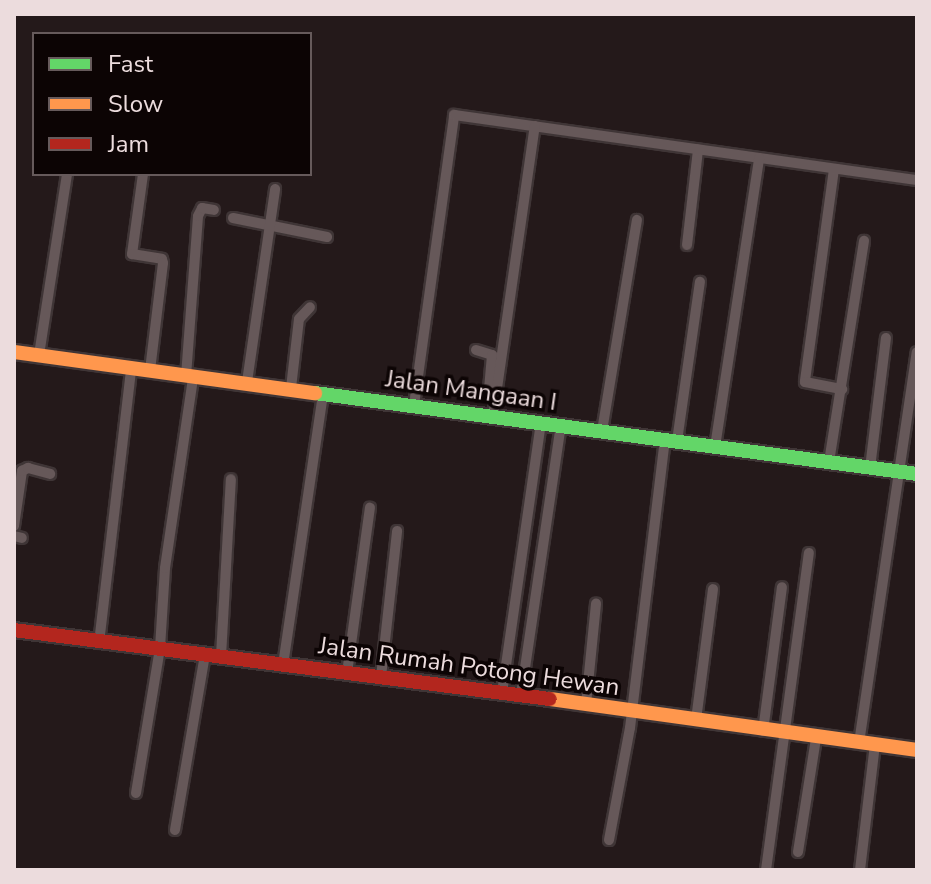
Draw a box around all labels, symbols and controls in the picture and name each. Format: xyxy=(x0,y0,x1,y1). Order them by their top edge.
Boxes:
legend xyxy=(32,32,312,176)
text: Fast xyxy=(108,48,153,80)
text: Slow xyxy=(108,88,163,120)
text: Jam xyxy=(108,128,149,160)
street label: Jalan Mangaan I xyxy=(384,365,558,417)
street label: Jalan Rumah Potong Hewan xyxy=(317,632,621,702)

